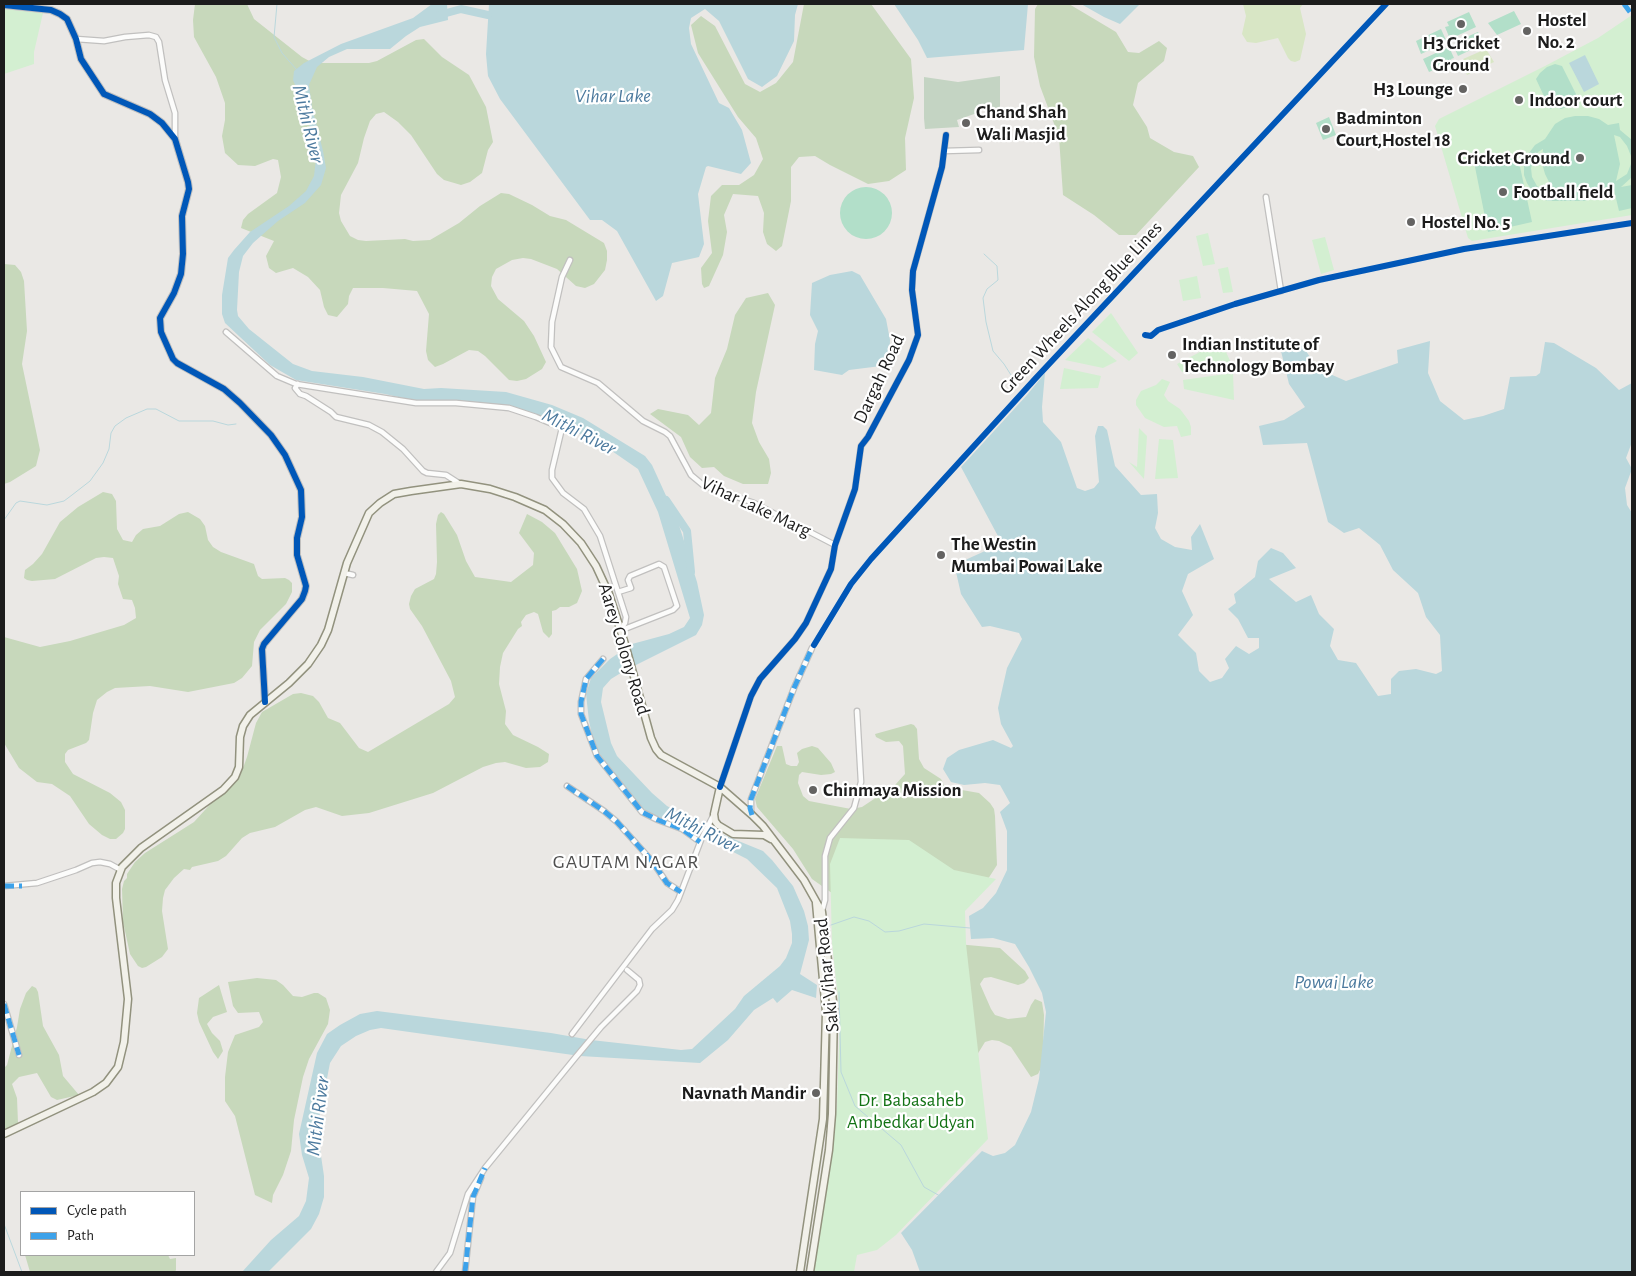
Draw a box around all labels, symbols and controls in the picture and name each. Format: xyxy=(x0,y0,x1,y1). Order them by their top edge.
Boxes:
place label: Hostel No. 2 xyxy=(1537,9,1587,53)
marker: H3 Cricket Ground xyxy=(1455,18,1467,30)
marker: Hostel No. 2 xyxy=(1521,25,1533,37)
place label: H3 Cricket Ground xyxy=(1422,32,1500,76)
place label: H3 Lounge xyxy=(1373,78,1453,100)
water label: Mithi River xyxy=(287,83,329,165)
marker: H3 Lounge xyxy=(1457,83,1469,95)
water label: Vihar Lake xyxy=(575,84,651,108)
place label: Indoor court xyxy=(1529,89,1622,111)
marker: Indoor court xyxy=(1513,94,1525,106)
place label: Chand Shah Wali Masjid xyxy=(976,101,1067,145)
place label: Badminton Court,Hostel 18 xyxy=(1336,107,1451,151)
marker: Chand Shah Wali Masjid xyxy=(960,117,972,129)
marker: Badminton Court,Hostel 18 xyxy=(1320,123,1332,135)
place label: Cricket Ground xyxy=(1457,147,1570,169)
marker: Cricket Ground xyxy=(1574,152,1586,164)
place label: Football field xyxy=(1513,181,1614,203)
marker: Football field xyxy=(1497,186,1509,198)
place label: Hostel No. 5 xyxy=(1421,211,1511,233)
marker: Hostel No. 5 xyxy=(1405,216,1417,228)
street label: Green Wheels Along Blue Lines xyxy=(995,217,1167,399)
street label: Dargah Road xyxy=(848,331,910,427)
place label: Indian Institute of Technology Bombay xyxy=(1182,333,1334,377)
marker: Indian Institute of Technology Bombay xyxy=(1166,349,1178,361)
water label: Mithi River xyxy=(538,403,620,461)
street label: Vihar Lake Marg xyxy=(697,472,815,542)
place label: The Westin Mumbai Powai Lake xyxy=(951,533,1102,577)
marker: The Westin Mumbai Powai Lake xyxy=(935,549,947,561)
street label: Aarey Colony Road xyxy=(593,580,655,718)
place label: Chinmaya Mission xyxy=(823,779,961,801)
marker: Chinmaya Mission xyxy=(807,784,819,796)
water label: Mithi River xyxy=(661,801,743,859)
district label: GAUTAM NAGAR xyxy=(551,850,701,874)
street label: Saki Vihar Road xyxy=(810,917,844,1033)
water label: Powai Lake xyxy=(1294,970,1374,994)
water label: Mithi River xyxy=(301,1075,335,1157)
place label: Navnath Mandir xyxy=(681,1082,806,1104)
marker: Navnath Mandir xyxy=(810,1087,822,1099)
park label: Dr. Babasaheb Ambedkar Udyan xyxy=(847,1089,975,1133)
legend xyxy=(20,1191,195,1256)
text: Cycle path xyxy=(67,1203,127,1218)
text: Path xyxy=(67,1228,94,1243)

